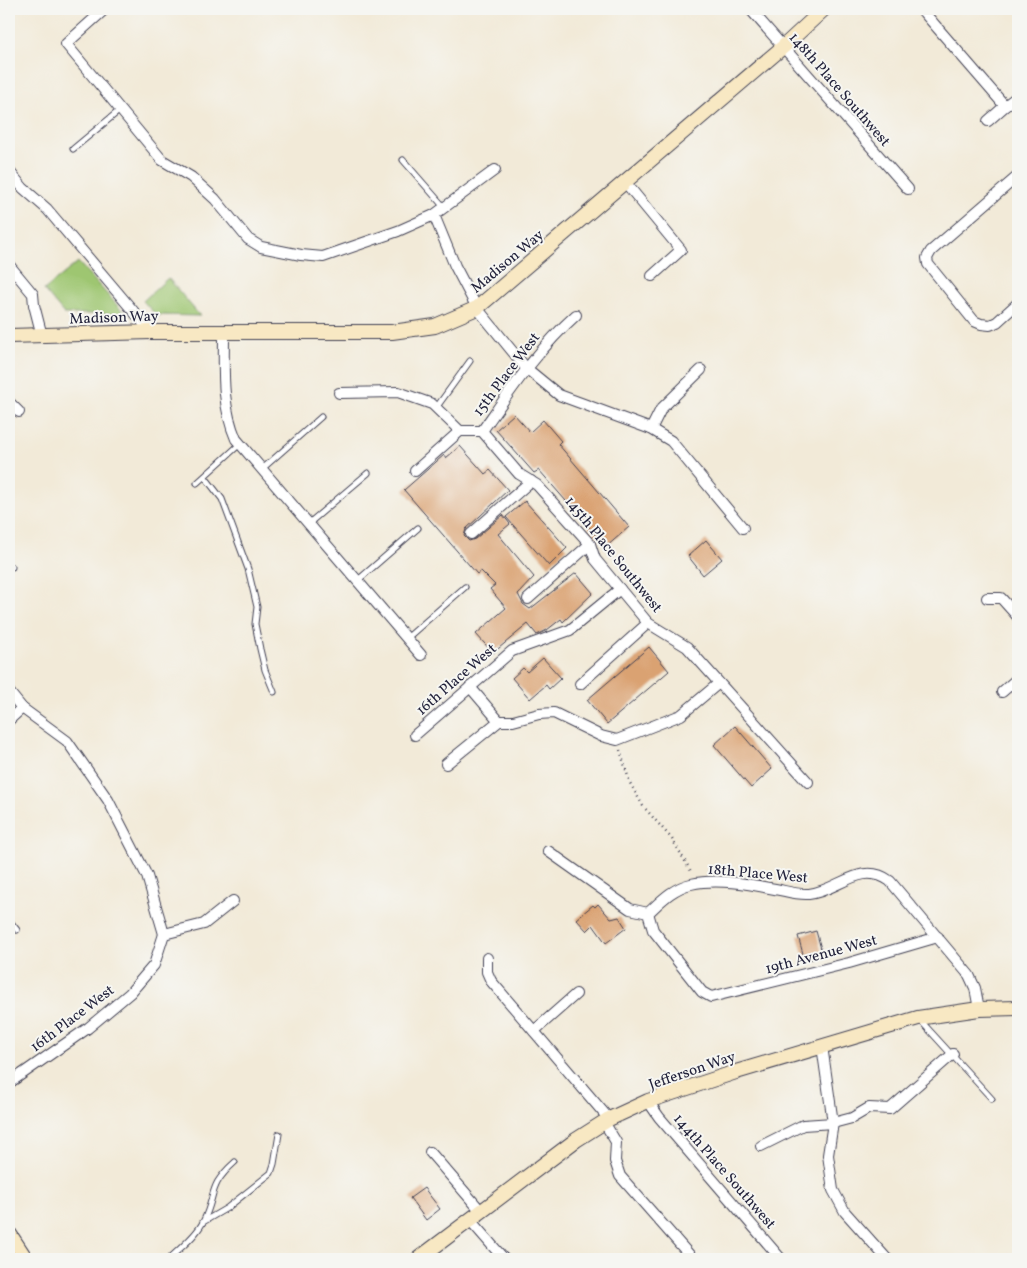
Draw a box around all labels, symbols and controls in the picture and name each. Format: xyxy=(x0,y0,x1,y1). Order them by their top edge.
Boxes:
street label: 148th Place Southwest xyxy=(783,28,894,152)
street label: Madison Way xyxy=(467,225,549,299)
street label: Madison Way xyxy=(69,306,159,331)
street label: 15th Place West xyxy=(469,329,546,421)
street label: 145th Place Southwest xyxy=(559,492,667,618)
street label: 16th Place West xyxy=(412,639,502,721)
street label: 18th Place West xyxy=(707,860,809,889)
street label: 19th Avenue West xyxy=(763,930,880,980)
street label: 16th Place West xyxy=(27,981,119,1058)
street label: Jefferson Way xyxy=(646,1047,739,1096)
street label: 144th Place Southwest xyxy=(668,1110,780,1234)

